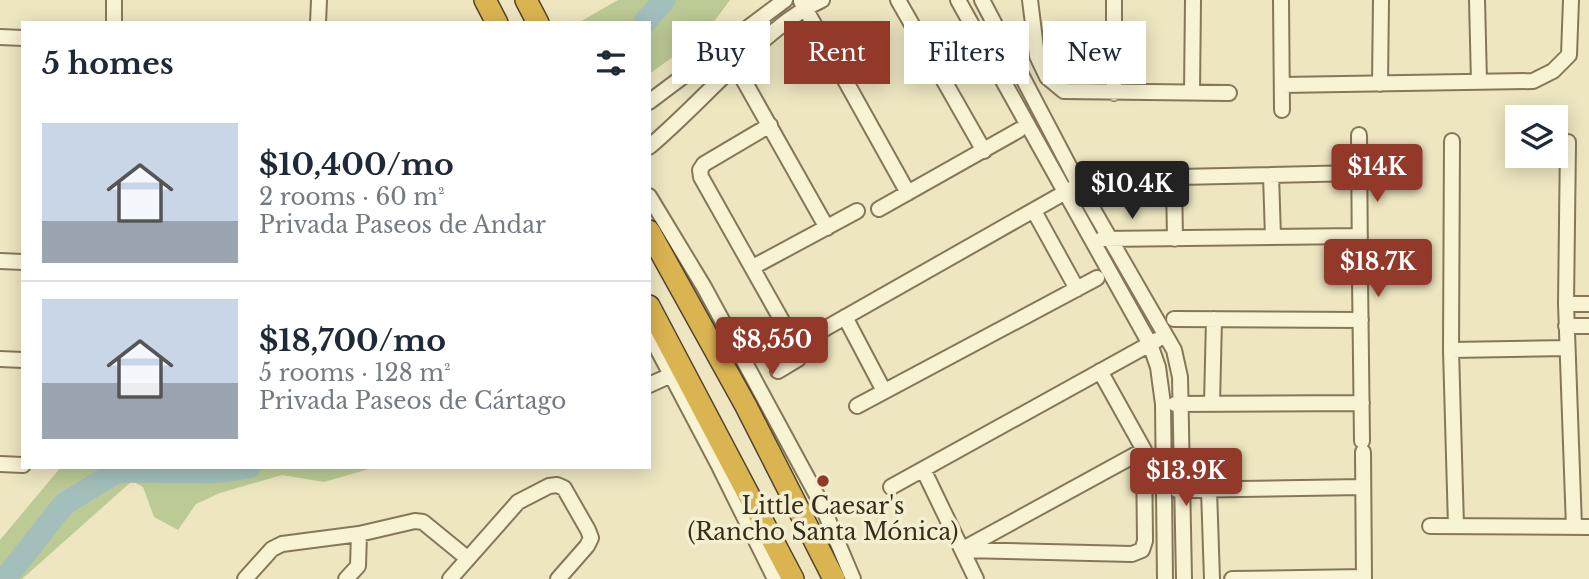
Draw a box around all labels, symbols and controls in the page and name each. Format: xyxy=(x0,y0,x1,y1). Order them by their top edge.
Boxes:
chip: Buy xyxy=(672,21,770,84)
chip: Rent xyxy=(784,21,890,84)
chip: Filters xyxy=(904,21,1029,84)
chip: New xyxy=(1043,21,1146,84)
icon: filters xyxy=(592,44,630,82)
text: 5 homes xyxy=(42,45,174,82)
map controls xyxy=(1505,105,1568,168)
button: layers xyxy=(1505,105,1568,168)
pin: $14K xyxy=(1336,144,1418,204)
text: $10,400/mo xyxy=(259,146,454,183)
icon: home xyxy=(98,151,182,235)
text: $14K xyxy=(1347,153,1407,181)
pin: $10.4K xyxy=(1075,162,1189,221)
text: $10.4K xyxy=(1091,170,1173,198)
text: 2 rooms · 60 m² xyxy=(259,183,445,211)
text: Privada Paseos de Andar xyxy=(259,211,546,239)
pin: $18.7K xyxy=(1321,240,1435,299)
text: $18.7K xyxy=(1340,248,1416,276)
pin: $8,550 xyxy=(715,318,829,377)
text: $18,700/mo xyxy=(259,322,446,359)
text: $8,550 xyxy=(732,326,812,354)
icon: home xyxy=(98,327,182,411)
text: 5 rooms · 128 m² xyxy=(259,359,451,387)
text: Privada Paseos de Cártago xyxy=(259,387,566,415)
pin: $13.9K xyxy=(1129,448,1243,508)
text: $13.9K xyxy=(1146,457,1226,485)
marker: Little Caesar's (Rancho Santa Mónica) xyxy=(815,473,831,489)
place label: Little Caesar's (Rancho Santa Mónica) xyxy=(688,492,958,546)

